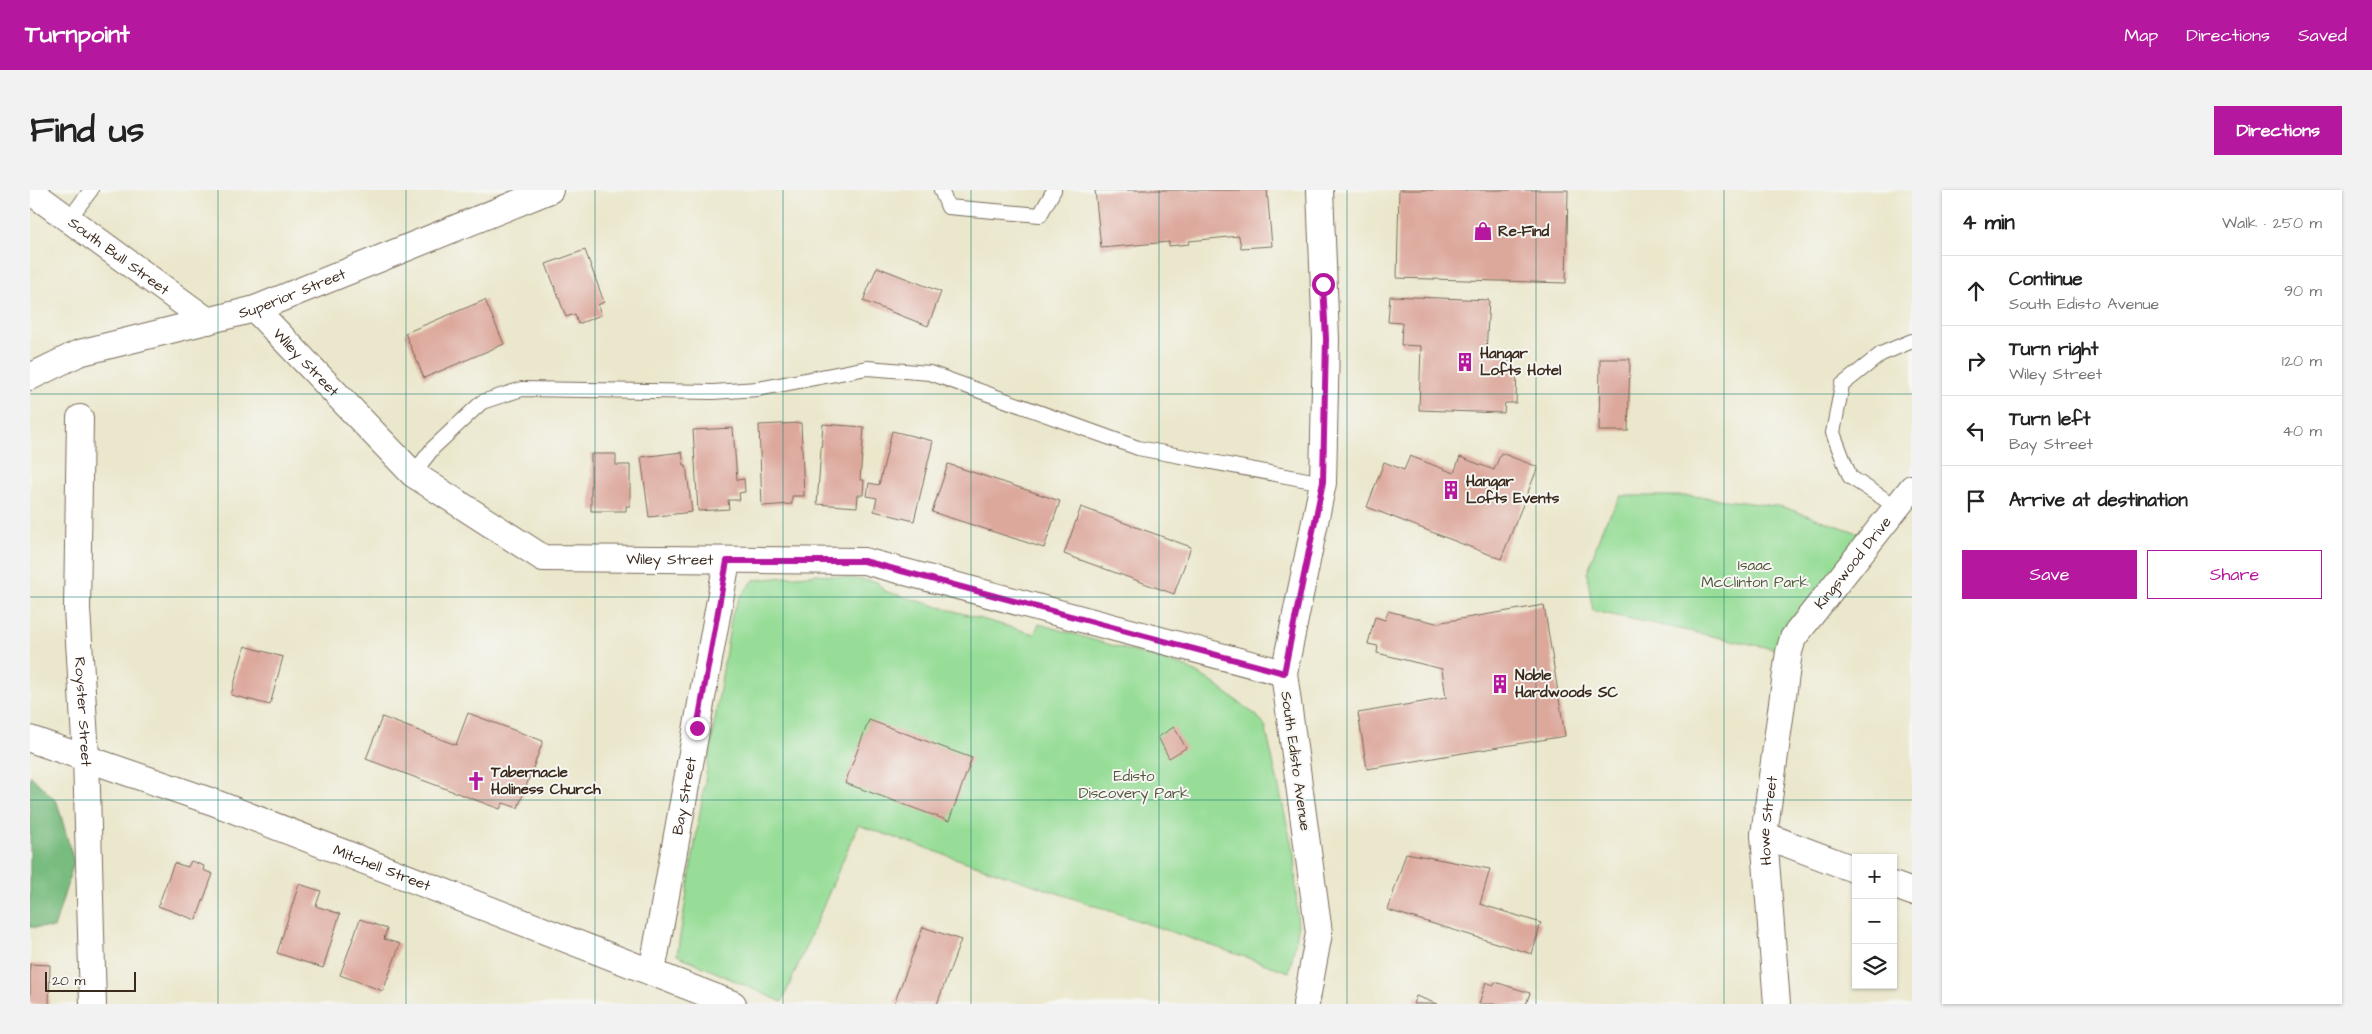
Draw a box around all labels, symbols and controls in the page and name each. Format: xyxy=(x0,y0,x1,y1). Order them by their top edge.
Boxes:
text: Turnpoint xyxy=(25,18,130,52)
text: Map xyxy=(2124,23,2158,48)
text: Directions xyxy=(2186,23,2270,48)
text: Saved xyxy=(2298,23,2347,48)
text: Find us xyxy=(30,106,144,155)
button: Directions xyxy=(2214,106,2342,155)
text: 4 min xyxy=(1962,208,2015,237)
street label: South Bull Street xyxy=(64,212,173,300)
text: Walk · 250 m xyxy=(2222,212,2322,234)
shop icon: Re-Find xyxy=(1472,220,1494,242)
place label: Re-Find xyxy=(1498,221,1550,242)
street label: Superior Street xyxy=(236,264,349,324)
text: Continue xyxy=(2009,266,2083,293)
route start xyxy=(1312,273,1335,296)
icon: ahead xyxy=(1962,277,1990,305)
text: 90 m xyxy=(2284,280,2322,302)
text: South Edisto Avenue xyxy=(2009,293,2159,315)
street label: Wiley Street xyxy=(268,324,344,402)
text: Turn right xyxy=(2009,336,2098,363)
place label: Hangar Lofts Hotel xyxy=(1480,343,1562,381)
icon: right xyxy=(1962,347,1990,375)
text: 120 m xyxy=(2282,350,2322,372)
building icon: Hangar Lofts Hotel xyxy=(1454,351,1476,373)
text: Wiley Street xyxy=(2009,363,2102,385)
text: Turn left xyxy=(2009,406,2090,433)
icon: left xyxy=(1962,417,1990,445)
text: 40 m xyxy=(2282,420,2322,442)
text: Bay Street xyxy=(2009,433,2093,455)
place label: Hangar Lofts Events xyxy=(1466,471,1560,509)
building icon: Hangar Lofts Events xyxy=(1440,479,1462,501)
icon: arrive xyxy=(1962,487,1990,515)
text: Arrive at destination xyxy=(2009,487,2188,514)
street label: Kingswood Drive xyxy=(1810,512,1897,614)
street label: Wiley Street xyxy=(626,549,714,571)
button: Save xyxy=(1962,550,2137,599)
button: Share xyxy=(2147,550,2322,599)
park label: Isaac McClinton Park xyxy=(1701,555,1809,593)
street label: Royster Street xyxy=(69,656,96,767)
place label: Noble Hardwoods SC xyxy=(1515,665,1619,703)
building icon: Noble Hardwoods SC xyxy=(1489,673,1511,695)
street label: South Edisto Avenue xyxy=(1275,690,1316,832)
route end xyxy=(686,717,709,740)
street label: Bay Street xyxy=(667,755,702,837)
place label: Tabernacle Holiness Church xyxy=(490,762,601,800)
park label: Edisto Discovery Park xyxy=(1079,766,1189,805)
church icon: Tabernacle Holiness Church xyxy=(465,770,487,792)
street label: Howe Street xyxy=(1754,775,1783,866)
street label: Mitchell Street xyxy=(330,840,434,897)
map controls xyxy=(1852,854,1897,989)
button: + xyxy=(1852,854,1897,899)
button: − xyxy=(1852,899,1897,944)
button: layers xyxy=(1852,944,1897,989)
scale bar xyxy=(45,969,136,992)
text: 20 m xyxy=(52,971,85,991)

